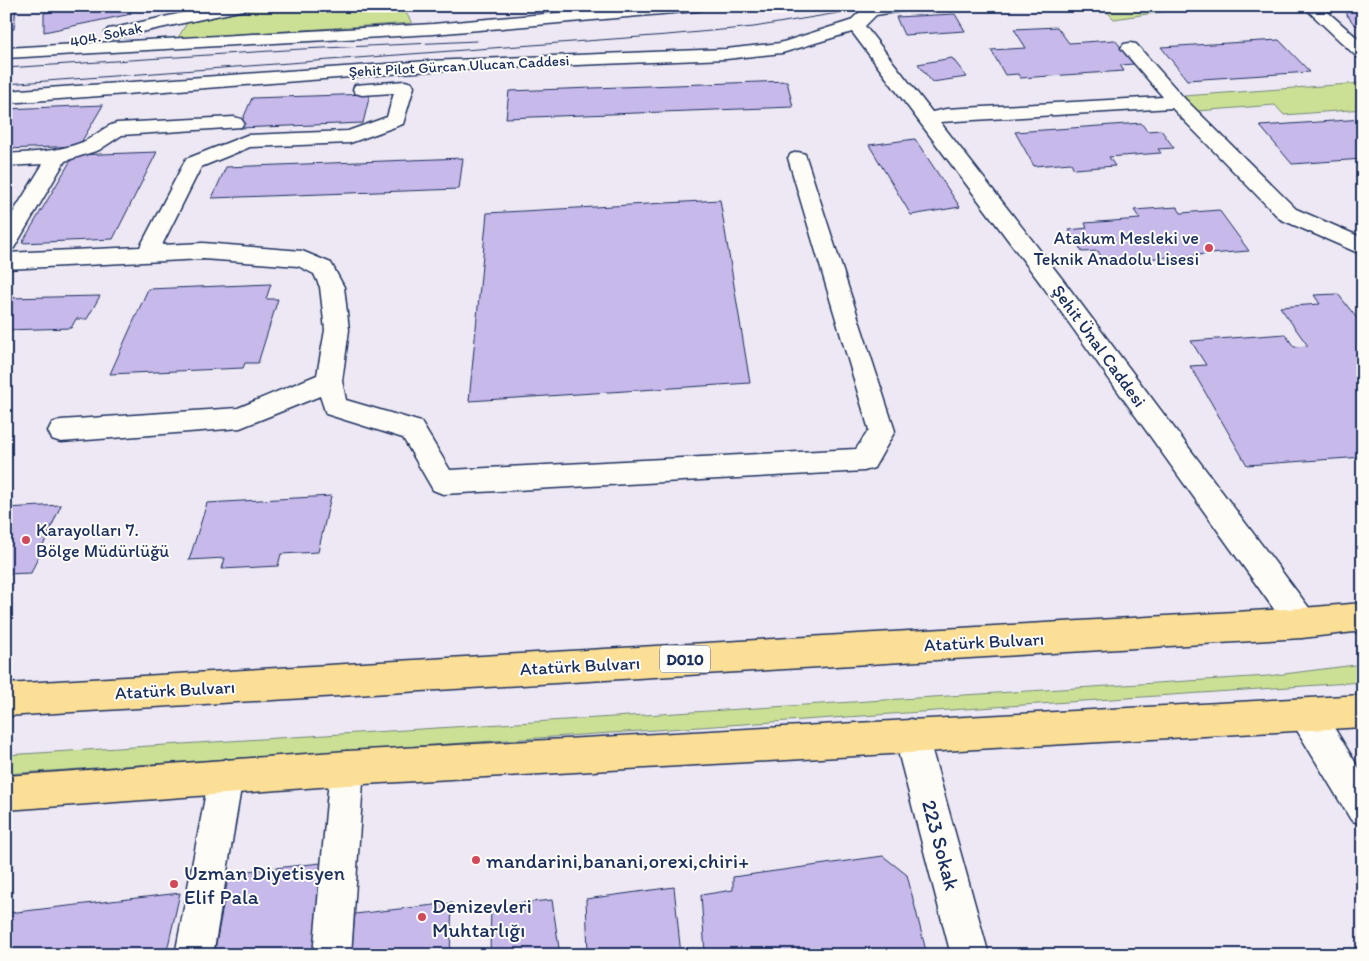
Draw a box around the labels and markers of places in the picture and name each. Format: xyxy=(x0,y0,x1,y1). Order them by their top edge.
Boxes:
place label: Atakum Mesleki ve Teknik Anadolu Lisesi xyxy=(1034,227,1199,270)
marker: Atakum Mesleki ve Teknik Anadolu Lisesi xyxy=(1203,242,1215,254)
place label: Karayolları 7. Bölge Müdürlüğü xyxy=(36,519,169,562)
marker: Karayolları 7. Bölge Müdürlüğü xyxy=(20,534,32,546)
place label: mandarini,banani,orexi,chiri+ xyxy=(486,848,749,873)
marker: mandarini,banani,orexi,chiri+ xyxy=(470,854,482,866)
place label: Uzman Diyetisyen Elif Pala xyxy=(184,860,345,909)
marker: Uzman Diyetisyen Elif Pala xyxy=(168,878,180,890)
place label: Denizevleri Muhtarlığı xyxy=(432,893,532,942)
marker: Denizevleri Muhtarlığı xyxy=(416,911,428,923)

